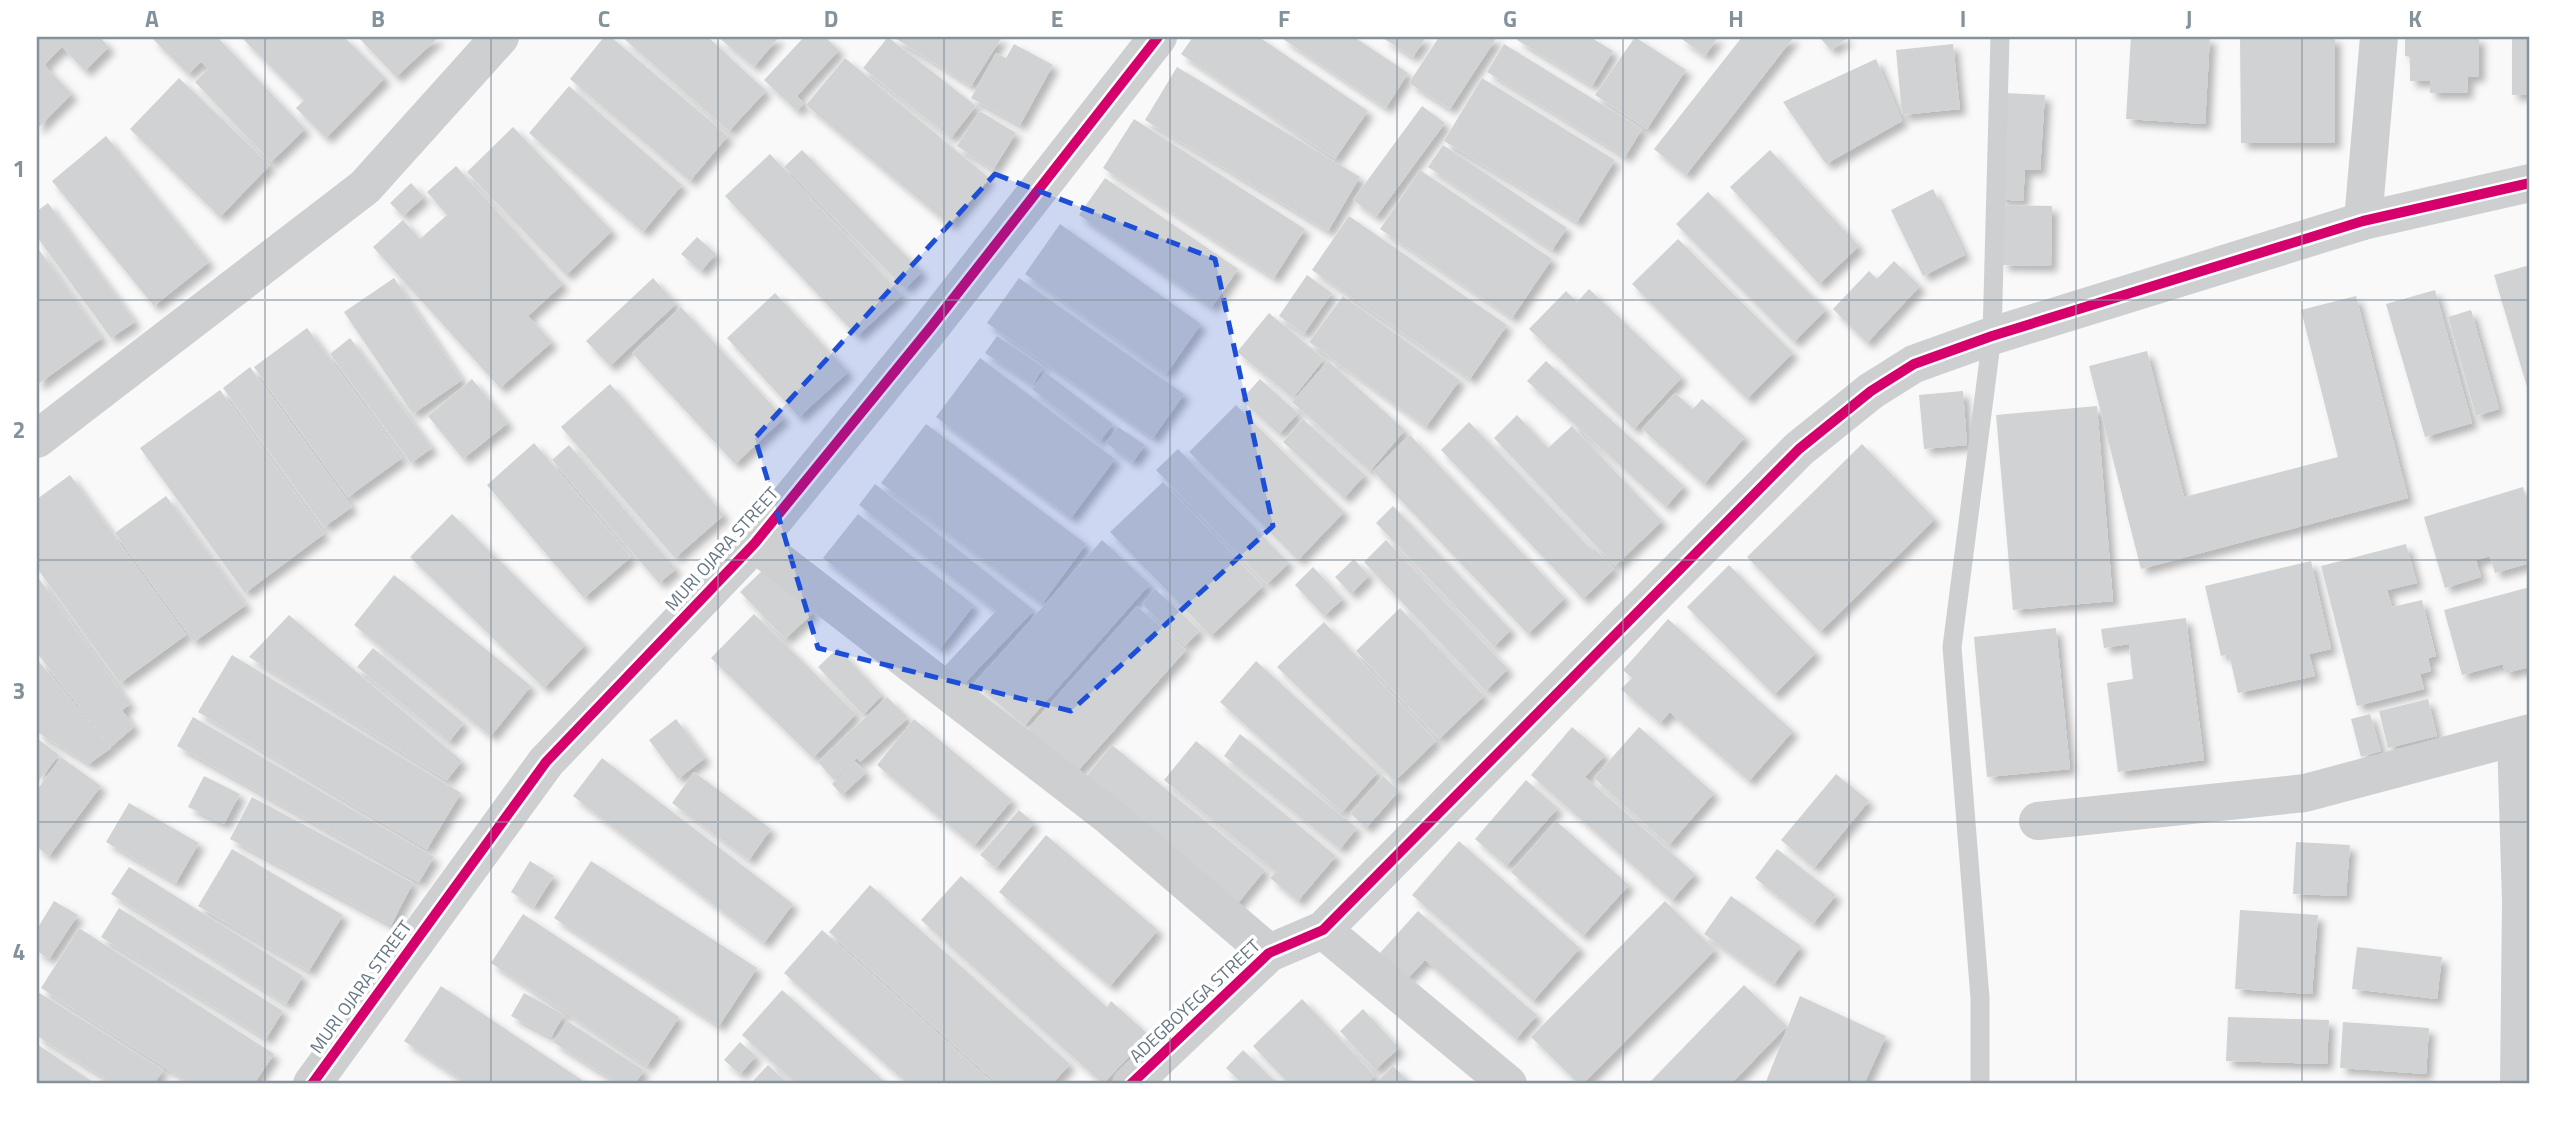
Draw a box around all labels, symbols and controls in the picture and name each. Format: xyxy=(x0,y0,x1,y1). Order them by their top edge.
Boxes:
text: A xyxy=(145,1,159,36)
text: B xyxy=(371,1,385,36)
text: C xyxy=(598,1,610,36)
text: D xyxy=(824,1,838,36)
text: E xyxy=(1051,1,1063,36)
text: F xyxy=(1278,1,1290,36)
text: G xyxy=(1503,1,1517,36)
text: H xyxy=(1728,1,1744,36)
text: I xyxy=(1960,1,1966,36)
text: J xyxy=(2186,1,2192,36)
text: K xyxy=(2408,1,2422,36)
text: 1 xyxy=(13,151,25,186)
text: 2 xyxy=(13,412,25,447)
street label: MURI OJARA STREET xyxy=(658,480,785,617)
text: 3 xyxy=(13,673,25,708)
street label: MURI OJARA STREET xyxy=(303,914,419,1059)
street label: ADEGBOYEGA STREET xyxy=(1123,932,1267,1069)
text: 4 xyxy=(13,934,25,969)

